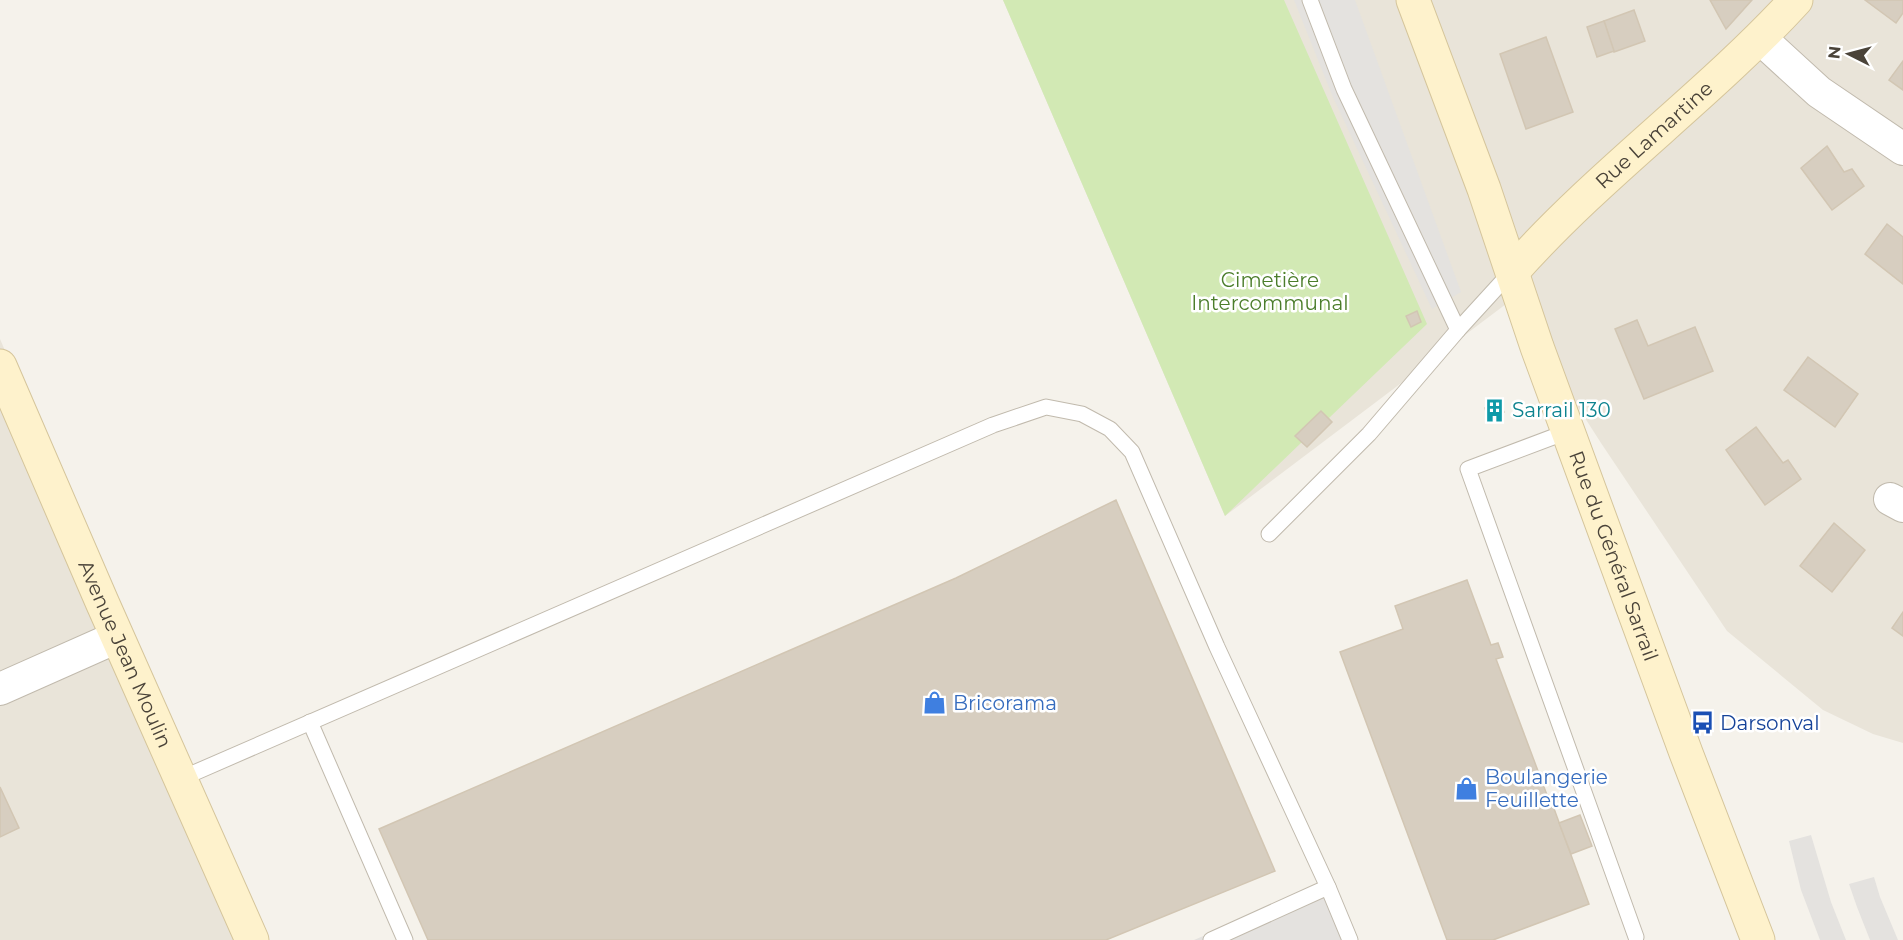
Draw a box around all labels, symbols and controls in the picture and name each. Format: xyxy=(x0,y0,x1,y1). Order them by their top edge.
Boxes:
north arrow xyxy=(1819,24,1879,84)
text: N xyxy=(1824,45,1845,60)
street label: Rue Lamartine xyxy=(1590,76,1718,194)
park label: Cimetière Intercommunal xyxy=(1191,268,1349,315)
building icon: Sarrail 130 xyxy=(1481,397,1507,423)
place label: Sarrail 130 xyxy=(1512,398,1611,422)
street label: Rue du Général Sarrail xyxy=(1564,447,1663,664)
street label: Avenue Jean Moulin xyxy=(73,556,177,751)
shop icon: Bricorama xyxy=(922,690,948,716)
place label: Bricorama xyxy=(953,691,1057,715)
bus stop icon: Darsonval xyxy=(1689,710,1715,736)
place label: Darsonval xyxy=(1720,711,1820,735)
place label: Boulangerie Feuillette xyxy=(1485,765,1608,812)
shop icon: Boulangerie Feuillette xyxy=(1454,775,1480,801)

